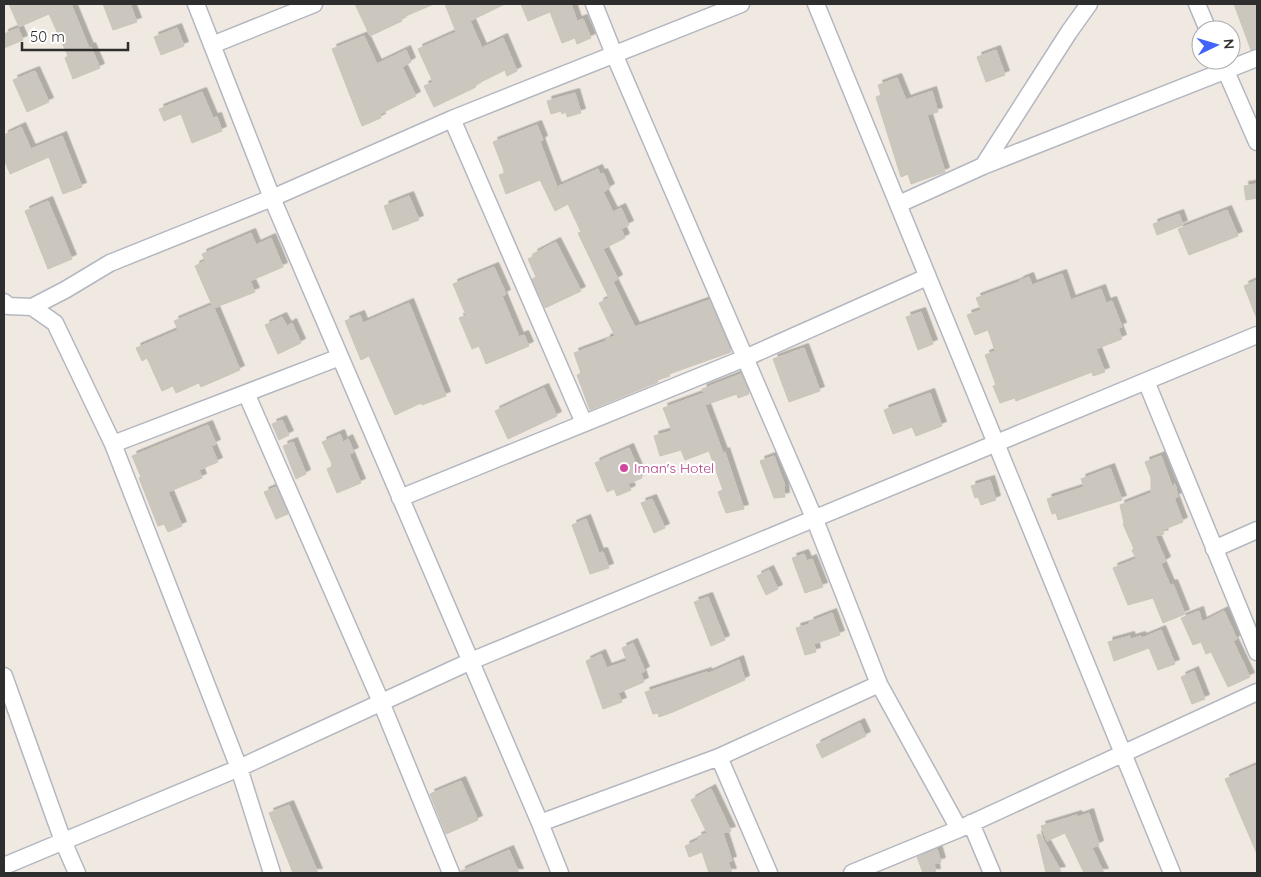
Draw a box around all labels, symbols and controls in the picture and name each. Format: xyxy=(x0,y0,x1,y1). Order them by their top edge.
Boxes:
scale bar xyxy=(22,20,129,52)
north arrow xyxy=(1191,20,1241,70)
text: 50 m xyxy=(30,27,65,46)
text: N xyxy=(1220,38,1238,50)
place label: Iman's Hotel xyxy=(634,459,714,477)
marker: Iman's Hotel xyxy=(618,462,630,474)

